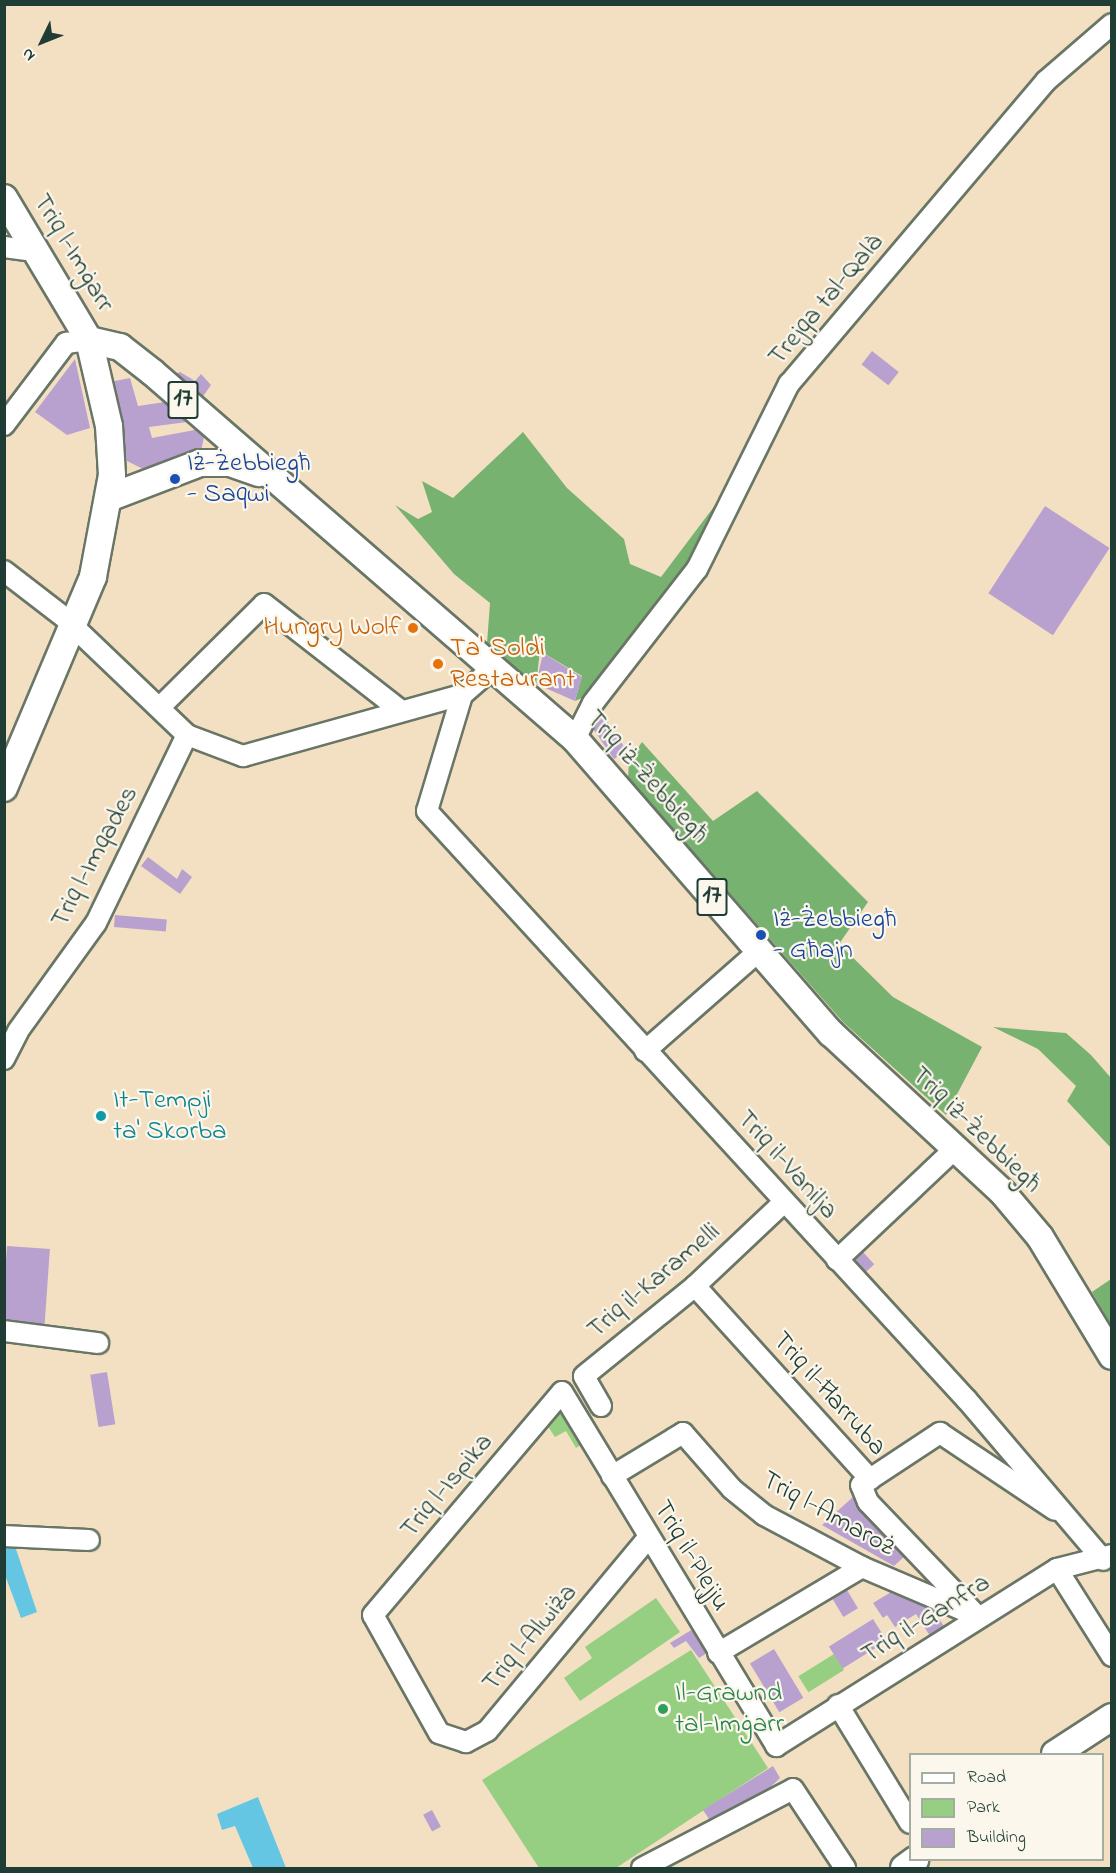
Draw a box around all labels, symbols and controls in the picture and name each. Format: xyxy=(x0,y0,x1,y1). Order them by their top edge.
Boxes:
north arrow xyxy=(12,12,72,72)
text: N xyxy=(16,42,41,66)
street label: Triq l-Imġarr xyxy=(25,188,121,318)
street label: Trejqa tal-Qalà xyxy=(761,227,891,373)
road number: 17 xyxy=(166,377,200,423)
place label: Iż-Żebbiegħ - Saqwi xyxy=(187,447,311,510)
marker: Iż-Żebbiegħ - Saqwi xyxy=(168,472,182,486)
place label: Hungry Wolf xyxy=(263,612,401,644)
marker: Hungry Wolf xyxy=(406,621,420,635)
place label: Ta' Soldi Restaurant xyxy=(450,632,575,695)
marker: Ta' Soldi Restaurant xyxy=(431,657,445,671)
street label: Triq iż-Żebbiegħ xyxy=(578,703,716,851)
street label: Triq l-Imqades xyxy=(44,781,146,933)
road number: 17 xyxy=(696,874,728,920)
place label: Iż-Żebbiegħ - Għajn xyxy=(773,903,897,966)
marker: Iż-Żebbiegħ - Għajn xyxy=(754,928,768,942)
street label: Triq iż-Żebbiegħ xyxy=(904,1060,1048,1200)
place label: It-Tempji ta' Skorba xyxy=(113,1084,227,1147)
street label: Triq il-Vanilja xyxy=(729,1104,845,1226)
marker: It-Tempji ta' Skorba xyxy=(94,1109,108,1123)
street label: Triq il-Karamelli xyxy=(581,1216,727,1346)
street label: Triq il-Ħarruba xyxy=(765,1325,893,1463)
street label: Triq l-Ispika xyxy=(394,1427,500,1545)
street label: Triq l-Amaroż xyxy=(756,1464,900,1564)
street label: Triq il-Plejju xyxy=(645,1495,737,1617)
street label: Triq il-Ganfra xyxy=(856,1567,996,1671)
street label: Triq l-Alwiża xyxy=(475,1577,585,1699)
place label: Il-Grawnd tal-Imġarr xyxy=(675,1677,784,1740)
marker: Il-Grawnd tal-Imġarr xyxy=(656,1702,670,1716)
legend xyxy=(909,1753,1104,1861)
text: Road xyxy=(967,1765,1006,1791)
text: Park xyxy=(967,1795,1000,1821)
text: Building xyxy=(967,1825,1026,1851)

